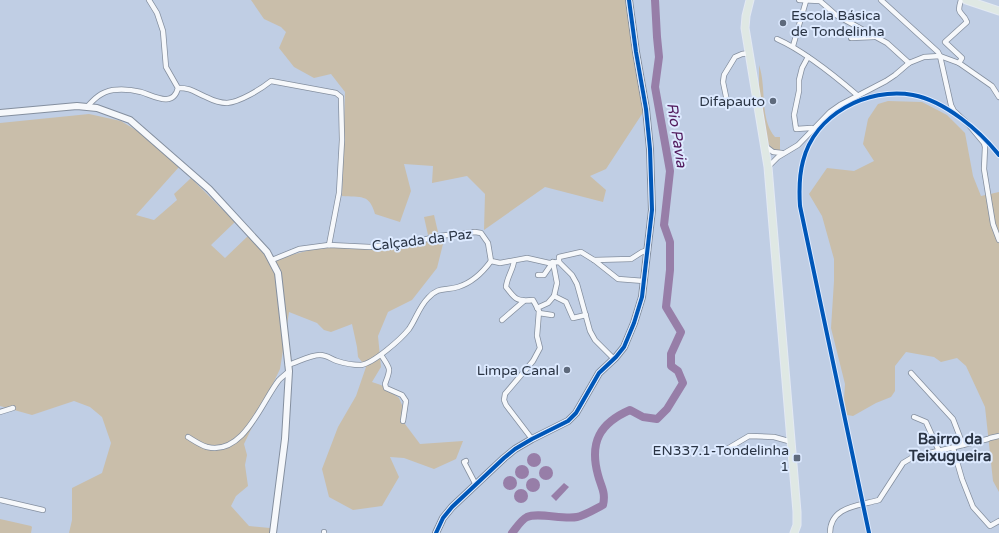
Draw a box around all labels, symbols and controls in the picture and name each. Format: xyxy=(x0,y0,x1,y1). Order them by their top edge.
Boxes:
place label: Escola Básica de Tondelinha xyxy=(791,7,885,40)
marker: Escola Básica de Tondelinha xyxy=(778,18,788,28)
place label: Difapauto xyxy=(699,93,765,110)
marker: Difapauto xyxy=(768,96,778,106)
water label: Rio Pavia xyxy=(663,101,691,169)
street label: Calçada da Paz xyxy=(371,225,473,255)
place label: Limpa Canal xyxy=(477,362,559,379)
marker: Limpa Canal xyxy=(562,365,572,375)
district label: Bairro da Teixugueira xyxy=(908,430,991,466)
place label: EN337.1-Tondelinha 1 xyxy=(653,442,789,475)
marker: EN337.1-Tondelinha 1 xyxy=(792,453,802,463)

